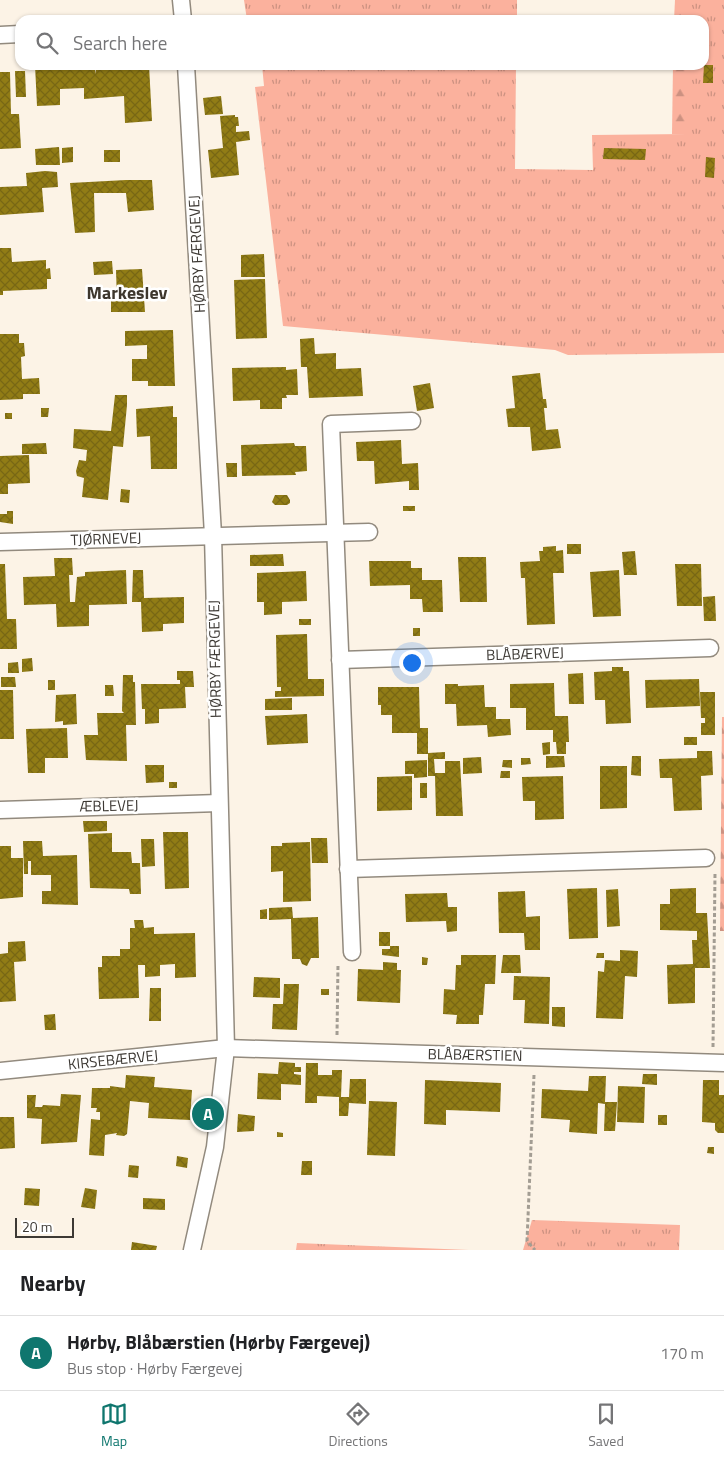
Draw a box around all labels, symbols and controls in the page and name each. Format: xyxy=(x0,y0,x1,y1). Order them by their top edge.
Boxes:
search box xyxy=(15,15,709,70)
text: Search here xyxy=(73,28,167,57)
icon: search xyxy=(33,29,61,57)
street label: HØRBY FÆRGEVEJ xyxy=(182,195,211,314)
district label: Markeslev xyxy=(86,279,168,306)
street label: TJØRNEVEJ xyxy=(70,526,142,551)
street label: HØRBY FÆRGEVEJ xyxy=(202,600,227,718)
street label: BLÅBÆRVEJ xyxy=(486,641,564,666)
your location xyxy=(399,650,425,676)
street label: ÆBLEVEJ xyxy=(79,793,139,818)
street label: BLÅBÆRSTIEN xyxy=(427,1042,523,1067)
street label: KIRSEBÆRVEJ xyxy=(67,1043,159,1076)
pin: A xyxy=(192,1095,224,1133)
scale bar xyxy=(15,1215,74,1238)
text: 20 m xyxy=(22,1216,52,1237)
text: Nearby xyxy=(20,1267,85,1299)
text: Hørby, Blåbærstien (Hørby Færgevej) xyxy=(67,1327,370,1356)
text: A xyxy=(31,1341,41,1365)
text: 170 m xyxy=(660,1341,704,1365)
text: Bus stop · Hørby Færgevej xyxy=(67,1356,242,1380)
tab: Map xyxy=(100,1400,128,1451)
tab: Directions xyxy=(328,1400,388,1451)
tab: Saved xyxy=(588,1400,624,1451)

